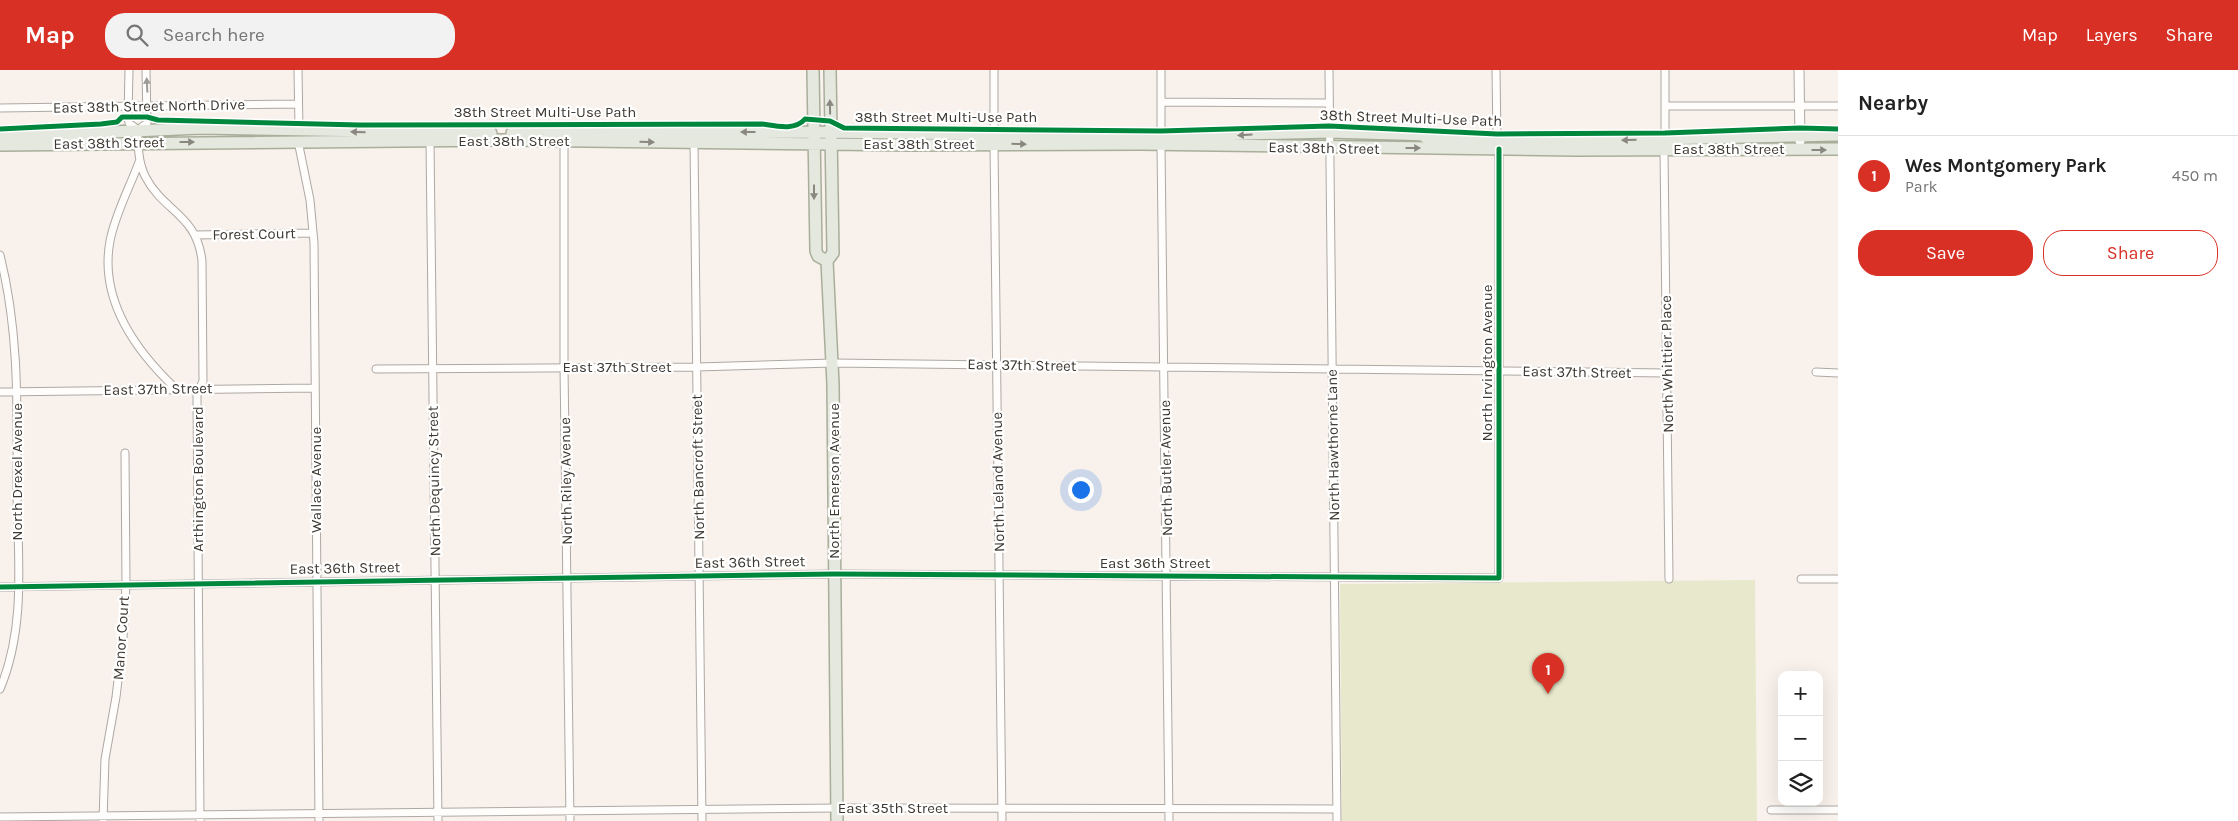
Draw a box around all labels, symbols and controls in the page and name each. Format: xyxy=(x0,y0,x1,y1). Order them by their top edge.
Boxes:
search box xyxy=(105,13,455,58)
text: Map xyxy=(25,21,75,49)
icon: search xyxy=(123,21,151,49)
text: Search here xyxy=(163,24,265,46)
text: Map xyxy=(2022,24,2058,46)
text: Layers xyxy=(2086,24,2138,46)
text: Share xyxy=(2166,24,2213,46)
one-way arrow xyxy=(142,76,150,92)
text: Nearby xyxy=(1858,91,1928,115)
street label: East 38th Street North Drive xyxy=(53,95,245,117)
one-way arrow xyxy=(825,98,833,114)
street label: 38th Street Multi-Use Path xyxy=(454,103,636,121)
street label: 38th Street Multi-Use Path xyxy=(1319,106,1503,130)
street label: 38th Street Multi-Use Path xyxy=(855,108,1037,126)
one-way arrow xyxy=(349,128,365,136)
one-way arrow xyxy=(739,128,755,136)
one-way arrow xyxy=(1237,131,1253,139)
street label: East 38th Street xyxy=(458,132,570,150)
street label: East 38th Street xyxy=(53,133,165,153)
street label: East 38th Street xyxy=(863,135,975,153)
one-way arrow xyxy=(1620,136,1636,144)
one-way arrow xyxy=(179,138,195,146)
one-way arrow xyxy=(639,138,655,146)
street label: East 38th Street xyxy=(1268,138,1380,158)
one-way arrow xyxy=(1011,140,1027,148)
street label: East 38th Street xyxy=(1673,140,1785,158)
one-way arrow xyxy=(1405,144,1421,152)
one-way arrow xyxy=(1811,146,1827,154)
text: Wes Montgomery Park xyxy=(1905,155,2106,177)
text: 1 xyxy=(1871,166,1877,185)
text: 450 m xyxy=(2172,166,2218,185)
text: Park xyxy=(1905,177,1937,196)
one-way arrow xyxy=(810,184,818,200)
street label: Forest Court xyxy=(212,224,296,244)
button: Save xyxy=(1858,230,2033,276)
button: Share xyxy=(2043,230,2218,276)
street label: North Irvington Avenue xyxy=(1478,284,1496,442)
street label: North Whittier Place xyxy=(1657,295,1677,433)
street label: East 37th Street xyxy=(967,355,1077,375)
street label: East 37th Street xyxy=(562,358,672,376)
street label: East 37th Street xyxy=(1522,362,1632,382)
street label: North Hawthorne Lane xyxy=(1323,369,1343,521)
street label: East 37th Street xyxy=(103,379,213,399)
street label: North Bancroft Street xyxy=(688,394,708,540)
street label: North Butler Avenue xyxy=(1156,400,1176,536)
street label: North Drexel Avenue xyxy=(8,403,26,541)
street label: North Emerson Avenue xyxy=(825,403,843,559)
street label: North Dequincy Street xyxy=(424,405,444,556)
street label: Arthington Boulevard xyxy=(189,406,207,552)
street label: North Leland Avenue xyxy=(988,412,1008,552)
street label: North Riley Avenue xyxy=(556,417,576,545)
street label: Wallace Avenue xyxy=(307,427,325,533)
your location xyxy=(1068,477,1094,503)
street label: East 36th Street xyxy=(695,552,806,572)
street label: East 36th Street xyxy=(1100,554,1211,572)
street label: East 36th Street xyxy=(290,558,401,578)
street label: Manor Court xyxy=(109,595,133,681)
pin: 1 xyxy=(1532,653,1564,694)
map controls xyxy=(1778,671,1823,806)
button: + xyxy=(1778,671,1823,716)
button: − xyxy=(1778,716,1823,761)
button: layers xyxy=(1778,761,1823,806)
street label: East 35th Street xyxy=(838,799,949,817)

